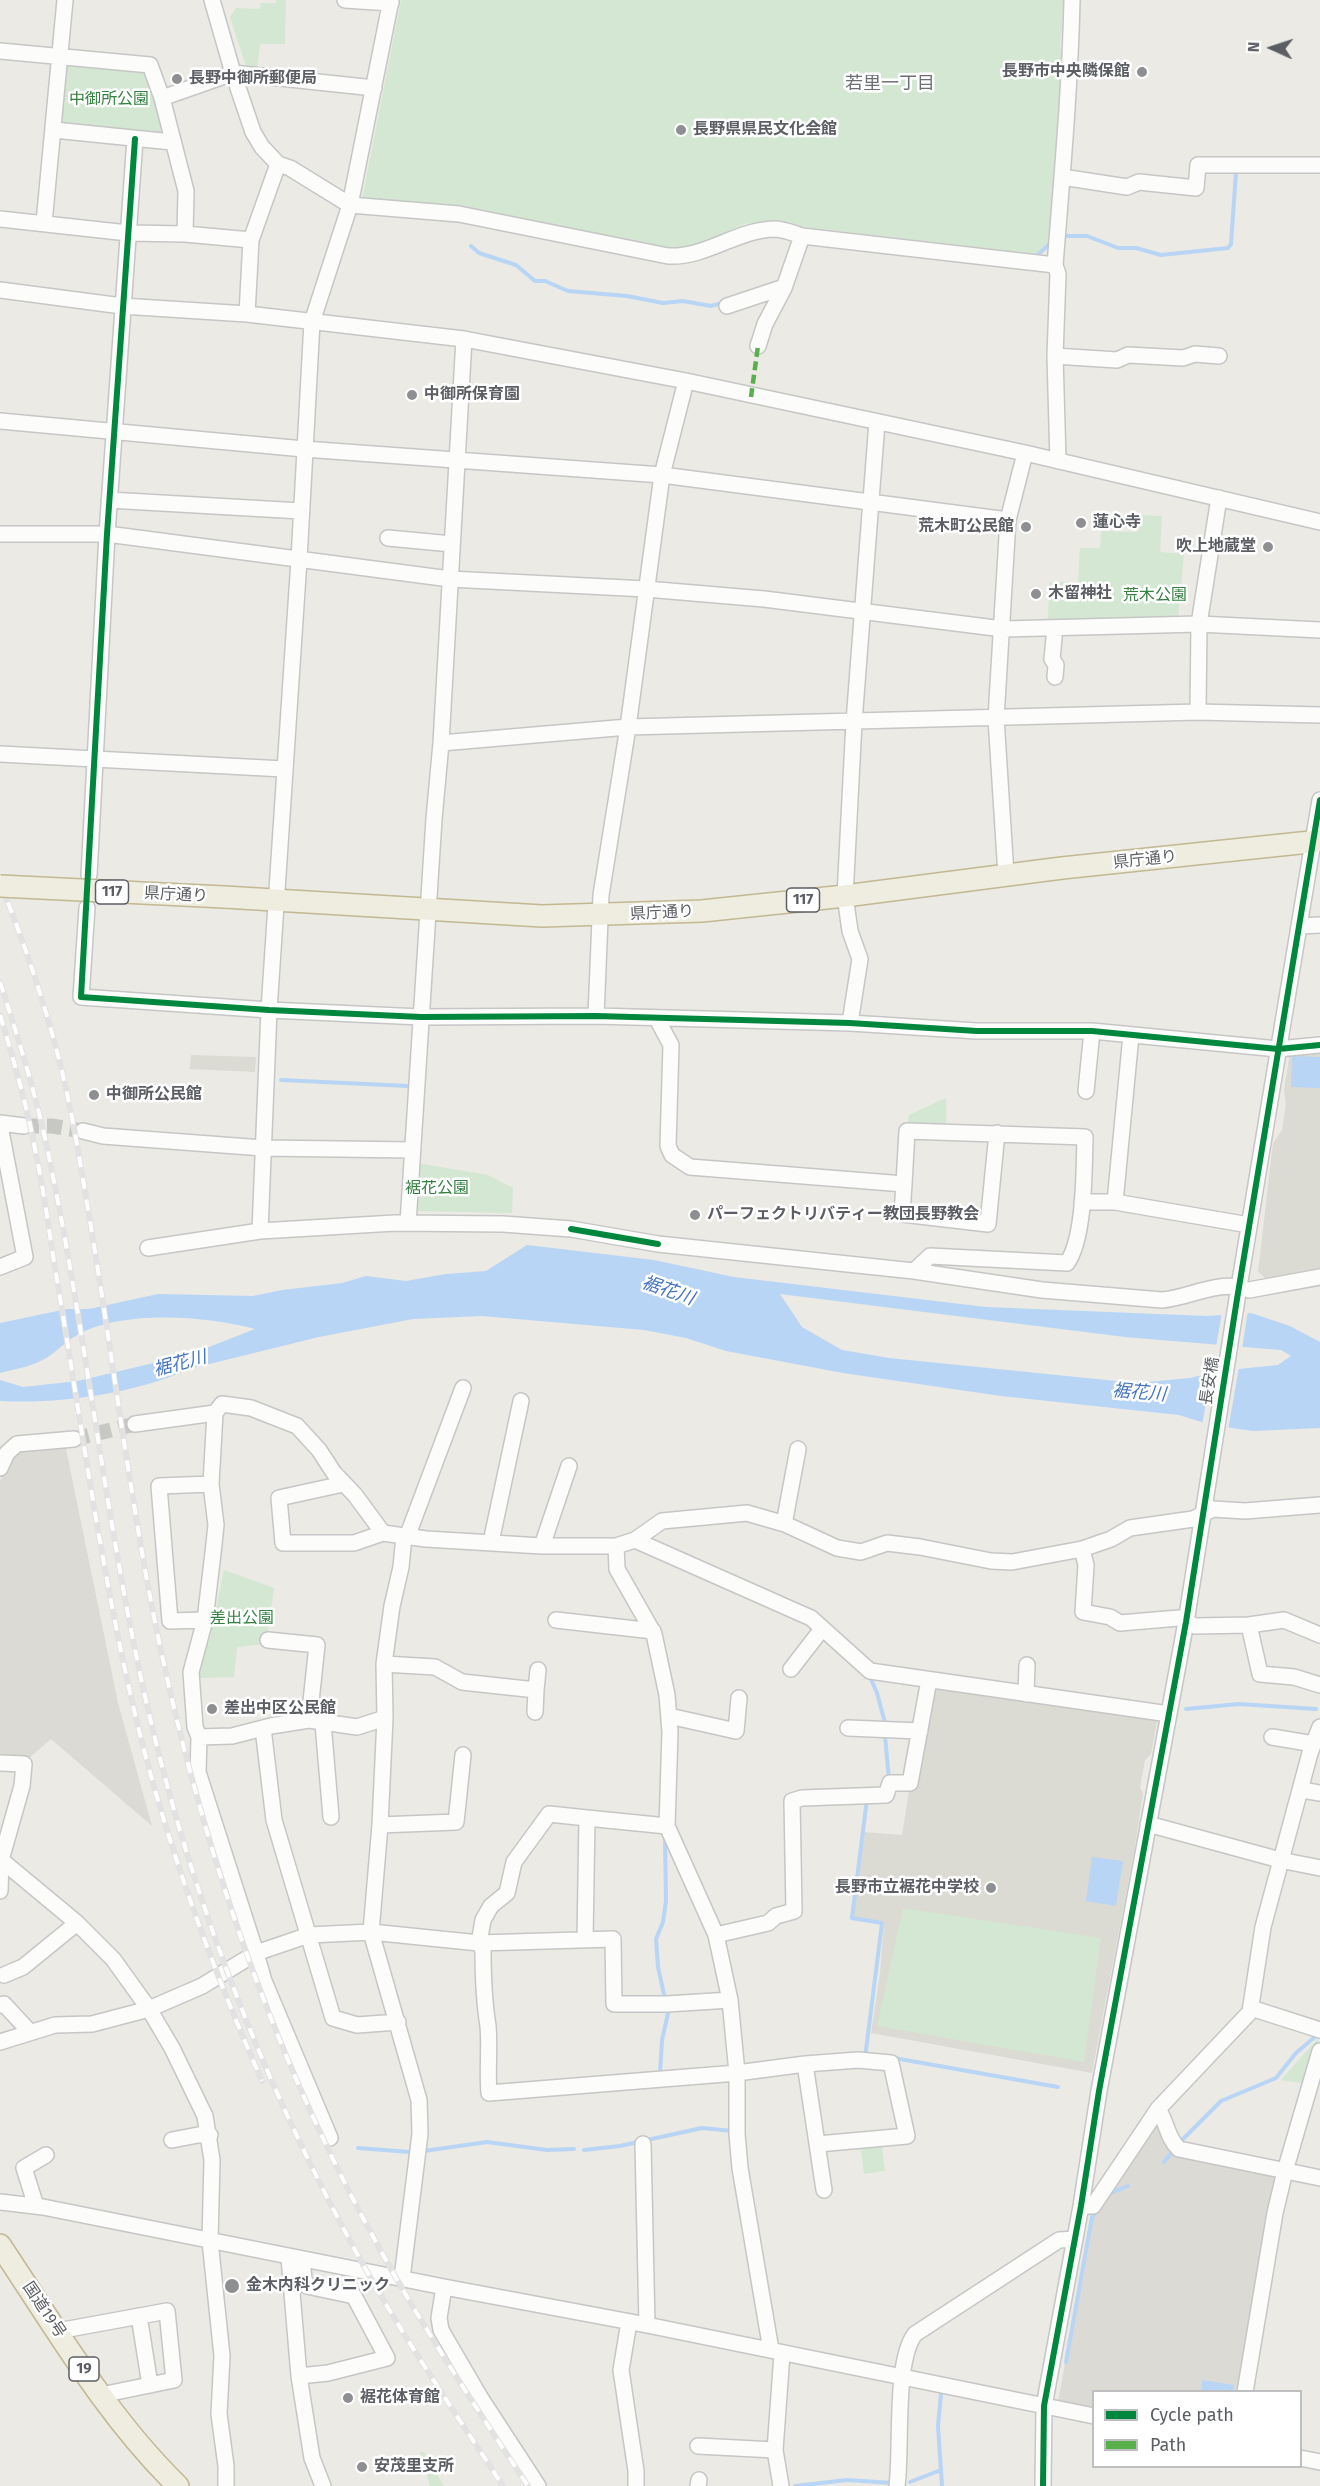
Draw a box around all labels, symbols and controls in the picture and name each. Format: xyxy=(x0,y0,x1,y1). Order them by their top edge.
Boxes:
north arrow xyxy=(1242,18,1302,78)
text: N xyxy=(1244,41,1263,53)
place label: 長野市中央隣保館 xyxy=(1002,62,1130,82)
marker: 長野市中央隣保館 xyxy=(1135,65,1149,79)
place label: 長野中御所郵便局 xyxy=(189,69,317,89)
marker: 長野中御所郵便局 xyxy=(170,72,184,86)
district label: 若里一丁目 xyxy=(845,73,935,95)
park label: 中御所公園 xyxy=(69,90,149,110)
place label: 長野県県民文化会館 xyxy=(693,120,837,140)
marker: 長野県県民文化会館 xyxy=(674,123,688,137)
place label: 中御所保育園 xyxy=(424,385,520,405)
marker: 中御所保育園 xyxy=(405,388,419,402)
place label: 蓮心寺 xyxy=(1093,513,1141,533)
marker: 蓮心寺 xyxy=(1074,516,1088,530)
place label: 荒木町公民館 xyxy=(918,517,1014,537)
marker: 荒木町公民館 xyxy=(1019,520,1033,534)
place label: 吹上地蔵堂 xyxy=(1176,537,1256,557)
marker: 吹上地蔵堂 xyxy=(1261,540,1275,554)
place label: 木留神社 xyxy=(1048,584,1112,604)
park label: 荒木公園 xyxy=(1123,586,1187,606)
marker: 木留神社 xyxy=(1029,587,1043,601)
street label: 県庁通り xyxy=(1112,847,1178,873)
road number: 117 xyxy=(96,880,128,904)
street label: 県庁通り xyxy=(144,884,208,906)
road number: 117 xyxy=(786,888,820,912)
street label: 県庁通り xyxy=(630,902,694,924)
place label: 中御所公民館 xyxy=(106,1085,202,1105)
marker: 中御所公民館 xyxy=(87,1088,101,1102)
park label: 裾花公園 xyxy=(405,1179,469,1199)
place label: パーフェクトリバティー教団長野教会 xyxy=(707,1205,979,1225)
marker: パーフェクトリバティー教団長野教会 xyxy=(688,1208,702,1222)
water label: 裾花川 xyxy=(639,1272,697,1310)
water label: 裾花川 xyxy=(151,1347,209,1381)
street label: 長安橋 xyxy=(1197,1356,1223,1406)
water label: 裾花川 xyxy=(1111,1380,1167,1406)
park label: 差出公園 xyxy=(210,1609,274,1629)
place label: 差出中区公民館 xyxy=(224,1699,336,1719)
marker: 差出中区公民館 xyxy=(205,1702,219,1716)
place label: 長野市立裾花中学校 xyxy=(835,1878,979,1898)
marker: 長野市立裾花中学校 xyxy=(984,1881,998,1895)
place label: 金木内科クリニック xyxy=(246,2276,390,2296)
marker: 金木内科クリニック xyxy=(223,2277,241,2295)
street label: 国道19号 xyxy=(18,2278,70,2342)
road number: 19 xyxy=(69,2357,99,2381)
place label: 裾花体育館 xyxy=(360,2388,440,2408)
legend xyxy=(1092,2390,1302,2468)
marker: 裾花体育館 xyxy=(341,2391,355,2405)
text: Cycle path xyxy=(1150,2404,1234,2426)
text: Path xyxy=(1150,2434,1186,2456)
place label: 安茂里支所 xyxy=(374,2457,454,2477)
marker: 安茂里支所 xyxy=(355,2460,369,2474)

